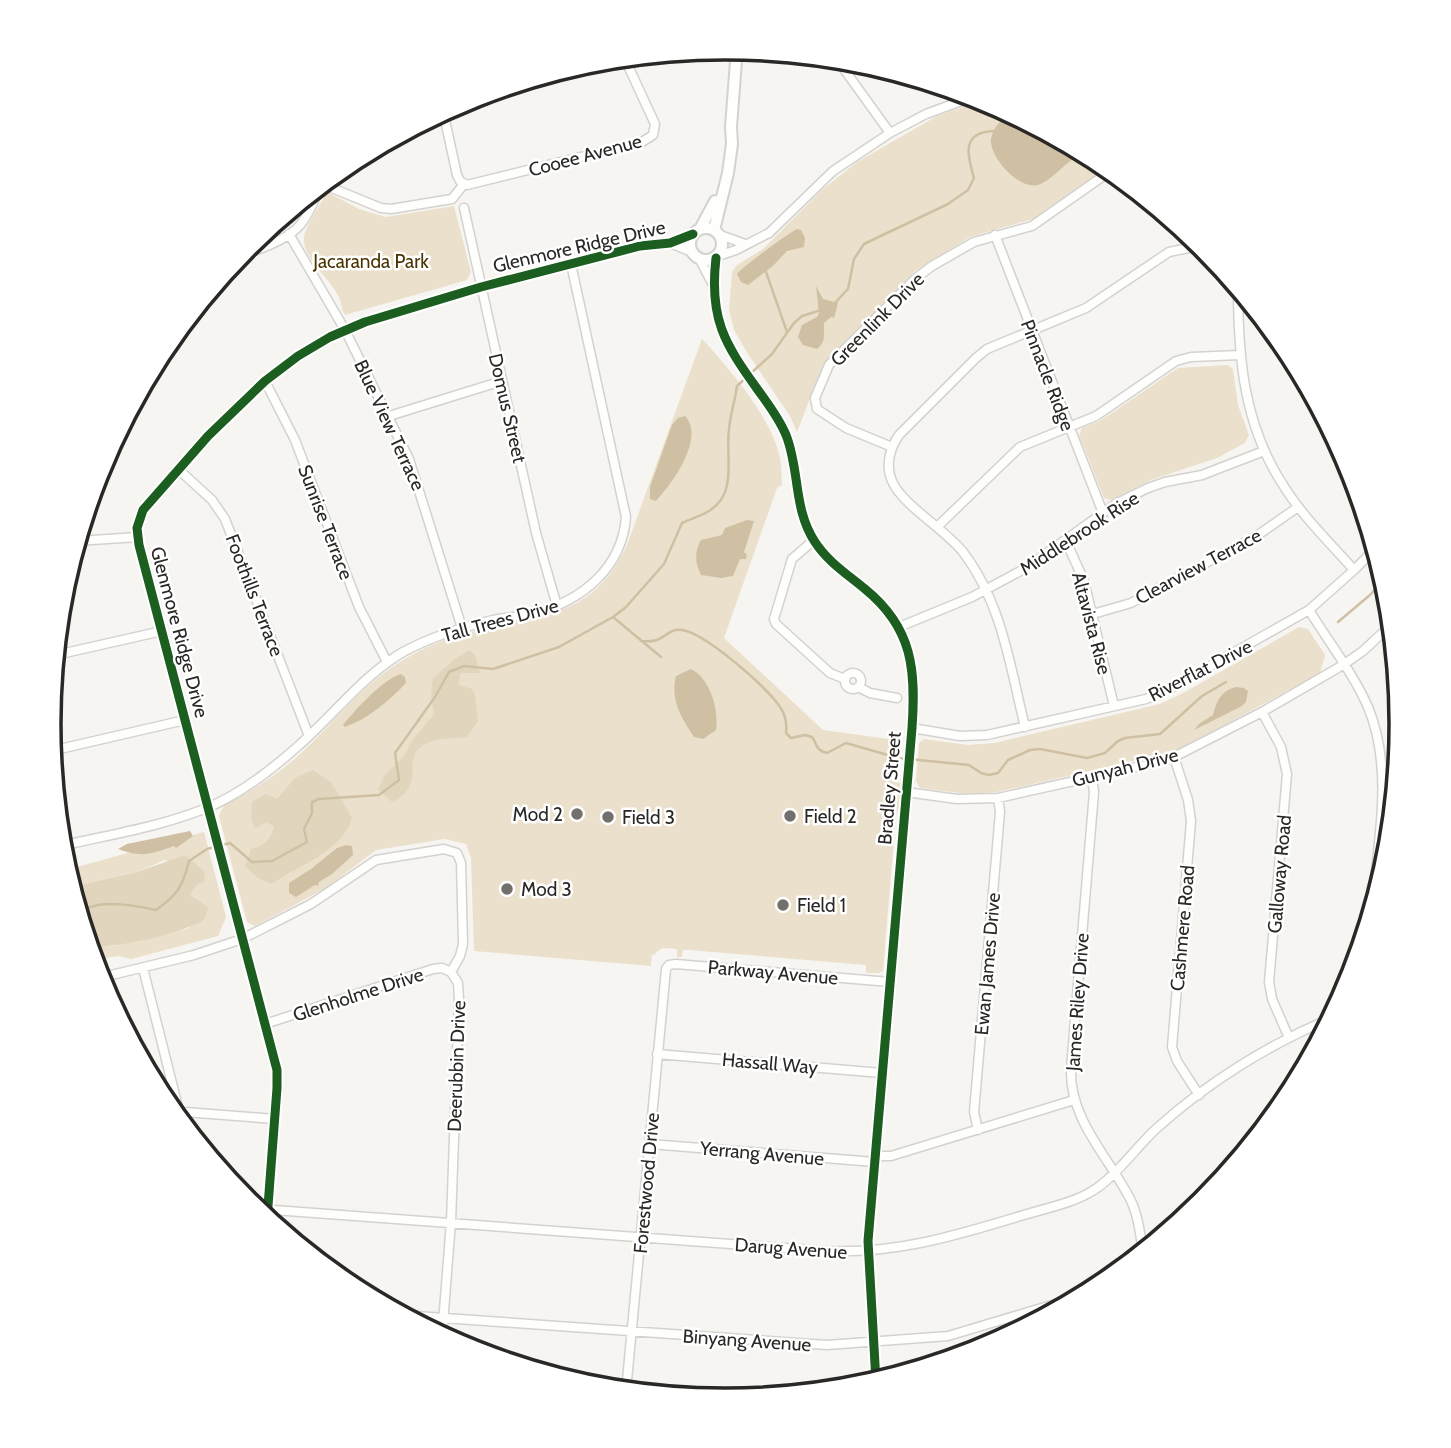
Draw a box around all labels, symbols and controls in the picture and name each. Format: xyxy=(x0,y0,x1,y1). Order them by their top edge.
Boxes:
street label: Cooee Avenue xyxy=(526,129,645,182)
street label: Glenmore Ridge Drive xyxy=(491,215,668,278)
park label: Jacaranda Park xyxy=(312,250,429,273)
street label: Greenlink Drive xyxy=(826,268,929,371)
street label: Pinnacle Ridge xyxy=(1016,316,1079,434)
street label: Domus Street xyxy=(484,351,531,466)
street label: Blue View Terrace xyxy=(349,356,430,494)
street label: Sunrise Terrace xyxy=(293,462,358,583)
street label: Middlebrook Rise xyxy=(1015,486,1143,580)
street label: Clearview Terrace xyxy=(1131,523,1266,609)
street label: Foothills Terrace xyxy=(221,531,289,660)
street label: Glenmore Ridge Drive xyxy=(146,544,214,720)
street label: Altavista Rise xyxy=(1067,569,1116,677)
street label: Tall Trees Drive xyxy=(439,594,561,647)
street label: Riverflat Drive xyxy=(1145,634,1256,706)
street label: Bradley Street xyxy=(873,730,906,846)
street label: Gunyah Drive xyxy=(1070,743,1181,792)
place label: Mod 2 xyxy=(513,803,563,826)
place label: Field 2 xyxy=(804,805,857,828)
marker: Mod 2 xyxy=(569,806,585,822)
place label: Field 3 xyxy=(622,806,675,829)
marker: Field 2 xyxy=(782,808,798,824)
marker: Field 3 xyxy=(600,809,616,825)
street label: Galloway Road xyxy=(1263,814,1296,934)
street label: Cashmere Road xyxy=(1166,864,1199,992)
place label: Mod 3 xyxy=(521,878,572,901)
marker: Mod 3 xyxy=(499,881,515,897)
street label: Ewan James Drive xyxy=(970,892,1005,1036)
place label: Field 1 xyxy=(797,894,846,917)
marker: Field 1 xyxy=(775,897,791,913)
street label: James Riley Drive xyxy=(1061,932,1094,1073)
street label: Parkway Avenue xyxy=(707,955,839,990)
street label: Glenholme Drive xyxy=(290,962,427,1026)
street label: Deerubbin Drive xyxy=(443,1000,470,1132)
street label: Hassall Way xyxy=(721,1048,819,1079)
street label: Forestwood Drive xyxy=(629,1111,664,1254)
street label: Yerrang Avenue xyxy=(698,1137,825,1170)
street label: Darug Avenue xyxy=(734,1233,848,1264)
street label: Binyang Avenue xyxy=(682,1325,812,1356)

